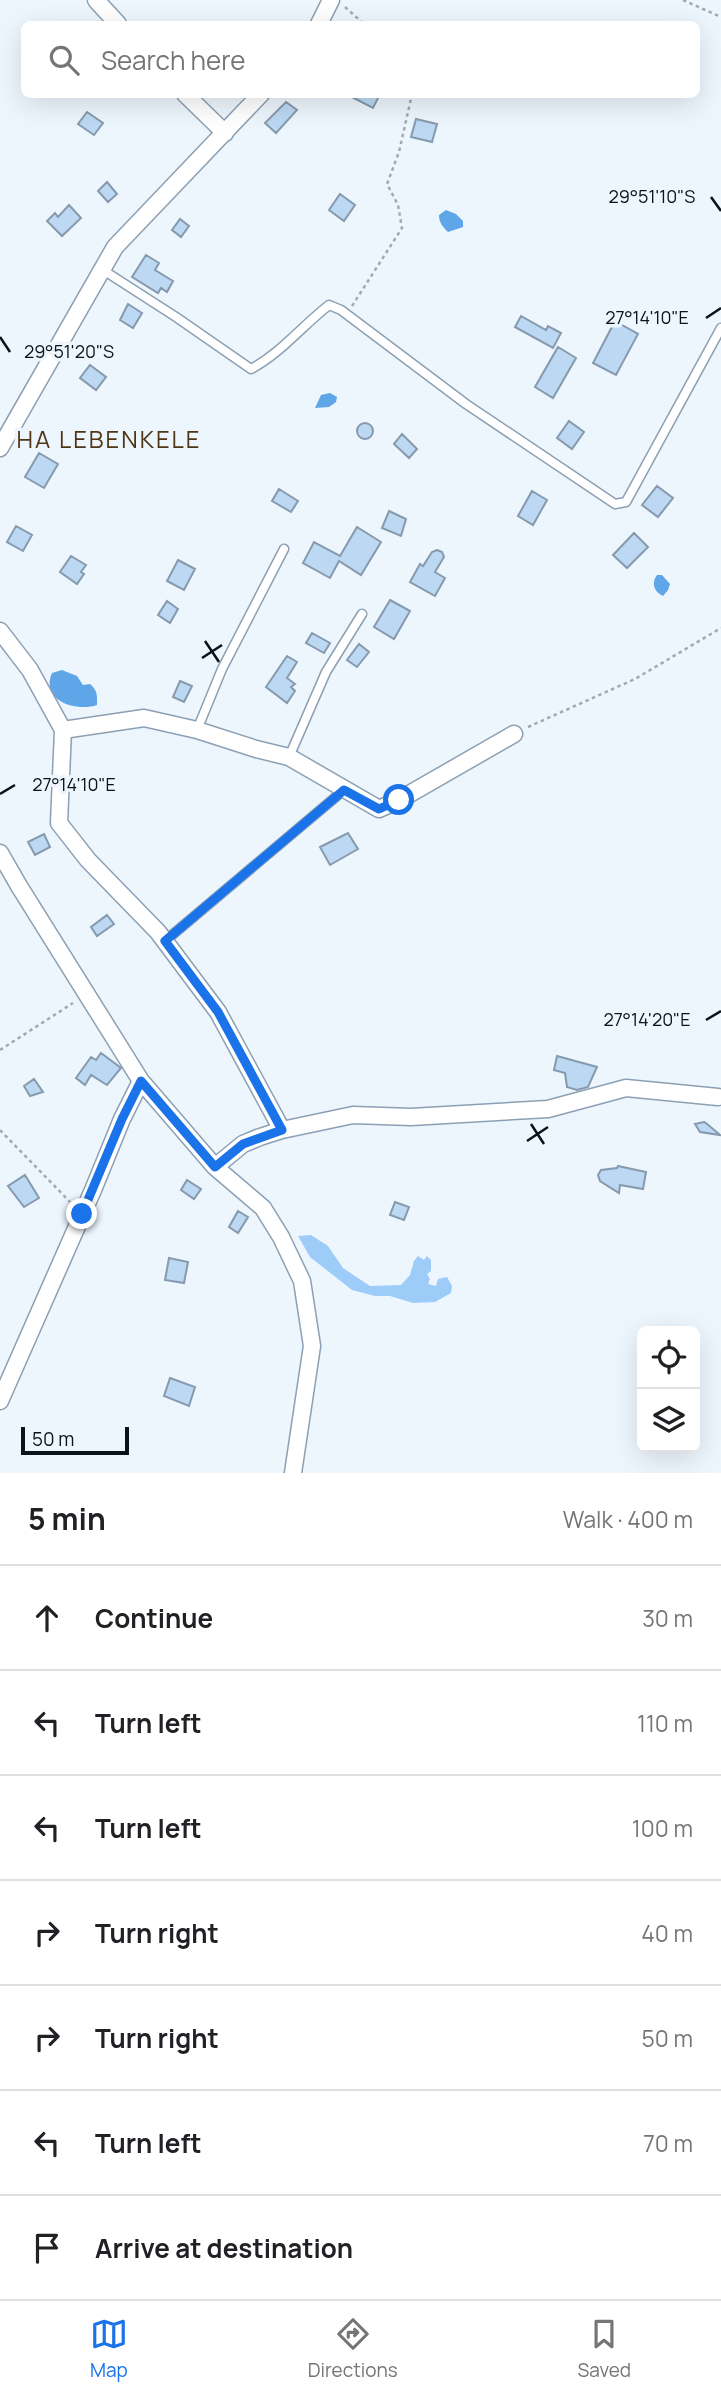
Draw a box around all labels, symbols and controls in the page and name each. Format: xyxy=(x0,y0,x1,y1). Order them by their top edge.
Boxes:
search box xyxy=(21,21,700,98)
icon: search xyxy=(45,41,83,79)
text: Search here xyxy=(101,42,246,78)
text: 29°51'10"S xyxy=(609,184,695,208)
text: 27°14'10"E xyxy=(605,305,689,329)
text: 29°51'20"S xyxy=(24,339,114,363)
district label: HA LEBENKELE xyxy=(16,422,202,455)
text: 27°14'10"E xyxy=(32,772,116,796)
route start xyxy=(383,784,414,815)
text: 27°14'20"E xyxy=(604,1007,690,1031)
route end xyxy=(66,1198,97,1229)
map controls xyxy=(637,1326,700,1452)
button: locate xyxy=(637,1326,700,1389)
button: layers xyxy=(637,1389,700,1452)
scale bar xyxy=(21,1424,130,1456)
text: 50 m xyxy=(32,1426,74,1452)
text: 5 min xyxy=(28,1498,106,1539)
text: Walk · 400 m xyxy=(563,1503,693,1535)
icon: ahead xyxy=(28,1599,66,1637)
text: Continue xyxy=(95,1600,213,1636)
text: 30 m xyxy=(642,1602,693,1634)
icon: left xyxy=(28,1704,66,1742)
text: Turn left xyxy=(95,1705,202,1741)
text: 110 m xyxy=(637,1707,693,1739)
icon: left xyxy=(28,1809,66,1847)
text: Turn left xyxy=(95,1810,202,1846)
text: 100 m xyxy=(632,1812,693,1844)
icon: right xyxy=(28,1914,66,1952)
text: Turn right xyxy=(95,1915,219,1951)
text: 40 m xyxy=(641,1917,693,1949)
icon: right xyxy=(28,2019,66,2057)
text: Turn right xyxy=(95,2020,219,2056)
text: 50 m xyxy=(642,2022,693,2054)
icon: left xyxy=(28,2124,66,2162)
text: Turn left xyxy=(95,2125,202,2161)
text: 70 m xyxy=(643,2127,693,2159)
icon: arrive xyxy=(28,2229,66,2267)
text: Arrive at destination xyxy=(95,2230,353,2266)
tab: Map xyxy=(90,2315,128,2383)
tab: Directions xyxy=(308,2315,398,2383)
tab: Saved xyxy=(578,2315,631,2383)

